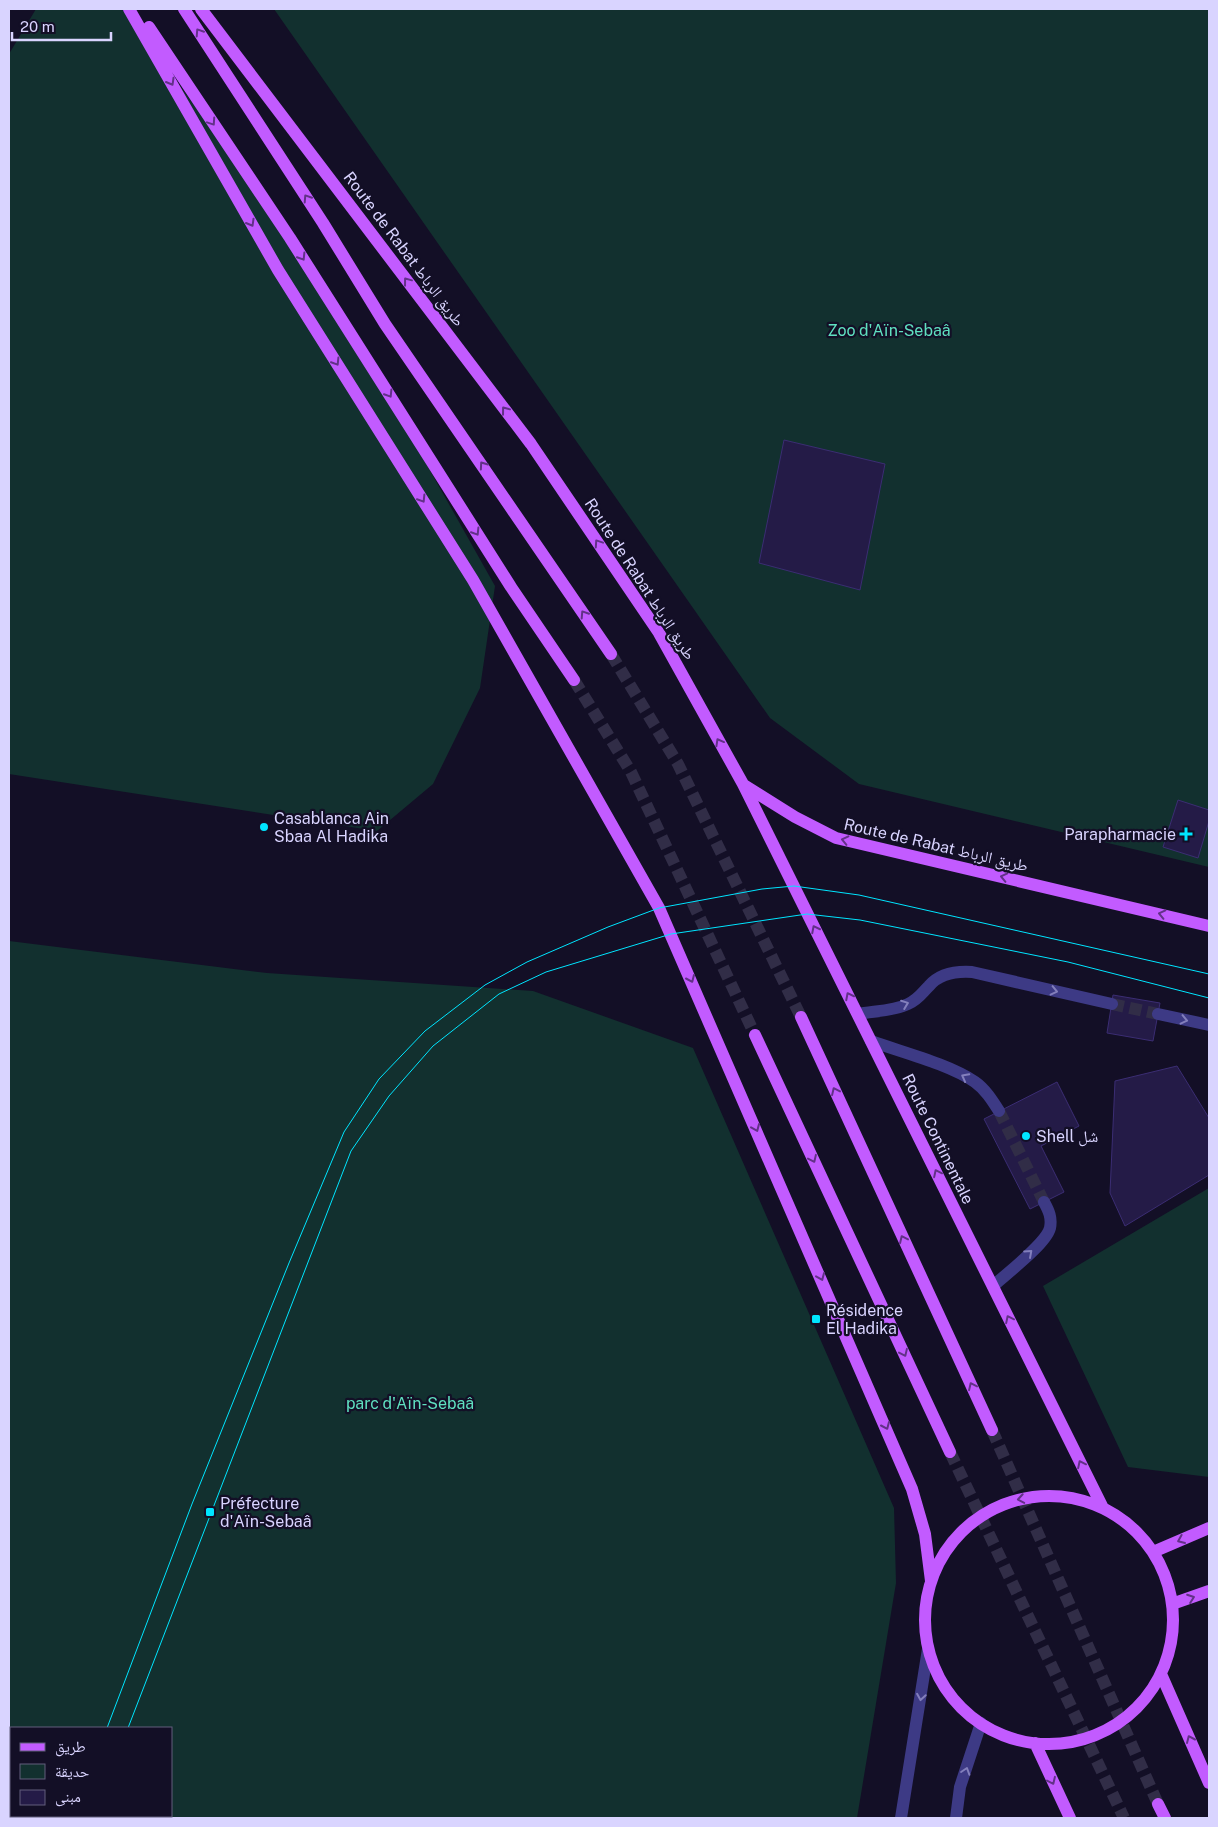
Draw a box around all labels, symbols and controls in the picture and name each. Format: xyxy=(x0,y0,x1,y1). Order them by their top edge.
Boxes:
scale bar xyxy=(12,10,111,42)
text: 20 m xyxy=(20,18,55,35)
one-way arrow xyxy=(196,29,206,38)
one-way arrow xyxy=(164,76,174,85)
one-way arrow xyxy=(206,116,215,126)
street label: Route de Rabat طريق الرباط xyxy=(339,168,468,331)
one-way arrow xyxy=(303,194,313,203)
one-way arrow xyxy=(245,217,255,226)
one-way arrow xyxy=(296,252,305,261)
one-way arrow xyxy=(405,278,413,287)
park label: Zoo d'Aïn-Sebaâ xyxy=(827,321,951,340)
one-way arrow xyxy=(329,356,339,365)
one-way arrow xyxy=(383,389,392,398)
one-way arrow xyxy=(503,407,511,416)
one-way arrow xyxy=(480,461,489,471)
one-way arrow xyxy=(416,494,425,503)
street label: Route de Rabat طريق الرباط xyxy=(580,495,699,664)
one-way arrow xyxy=(470,526,479,535)
one-way arrow xyxy=(595,540,605,549)
one-way arrow xyxy=(581,610,591,619)
one-way arrow xyxy=(716,738,726,747)
place label: Casablanca Ain Sbaa Al Hadika xyxy=(274,809,389,846)
street label: Route de Rabat طريق الرباط xyxy=(842,815,1030,876)
marker: Casablanca Ain Sbaa Al Hadika xyxy=(258,821,270,833)
place label: Parapharmacie xyxy=(1064,825,1176,844)
marker: Parapharmacie xyxy=(1180,828,1192,840)
one-way arrow xyxy=(841,835,850,846)
one-way arrow xyxy=(999,872,1008,883)
one-way arrow xyxy=(1157,909,1166,920)
one-way arrow xyxy=(811,925,821,934)
one-way arrow xyxy=(685,974,696,983)
one-way arrow xyxy=(1050,985,1059,996)
one-way arrow xyxy=(845,992,855,1001)
one-way arrow xyxy=(900,1000,909,1010)
one-way arrow xyxy=(1179,1014,1188,1025)
street label: Route Continentale xyxy=(898,1071,978,1207)
one-way arrow xyxy=(962,1073,971,1083)
one-way arrow xyxy=(831,1087,841,1096)
one-way arrow xyxy=(750,1123,761,1132)
place label: Shell شل xyxy=(1036,1127,1098,1147)
marker: Shell شل xyxy=(1020,1130,1032,1142)
one-way arrow xyxy=(806,1154,817,1163)
one-way arrow xyxy=(933,1169,943,1178)
one-way arrow xyxy=(899,1235,910,1244)
one-way arrow xyxy=(1023,1250,1032,1259)
one-way arrow xyxy=(814,1272,825,1281)
place label: Résidence El Hadika xyxy=(826,1301,903,1338)
marker: Résidence El Hadika xyxy=(810,1313,822,1325)
one-way arrow xyxy=(1005,1315,1015,1324)
one-way arrow xyxy=(897,1348,908,1357)
one-way arrow xyxy=(967,1382,978,1391)
park label: parc d'Aïn-Sebaâ xyxy=(346,1394,474,1413)
one-way arrow xyxy=(879,1421,890,1430)
one-way arrow xyxy=(1077,1460,1087,1469)
place label: Préfecture d'Aïn-Sebaâ xyxy=(220,1494,311,1531)
one-way arrow xyxy=(1017,1494,1026,1504)
marker: Préfecture d'Aïn-Sebaâ xyxy=(204,1506,216,1518)
one-way arrow xyxy=(1177,1534,1186,1545)
one-way arrow xyxy=(1186,1594,1195,1604)
one-way arrow xyxy=(916,1693,926,1702)
legend xyxy=(10,1727,172,1817)
one-way arrow xyxy=(1185,1735,1196,1744)
text: طريق xyxy=(55,1738,86,1757)
text: حديقة xyxy=(55,1763,90,1780)
one-way arrow xyxy=(960,1767,970,1775)
one-way arrow xyxy=(1046,1775,1056,1784)
text: مبنى xyxy=(55,1788,81,1807)

